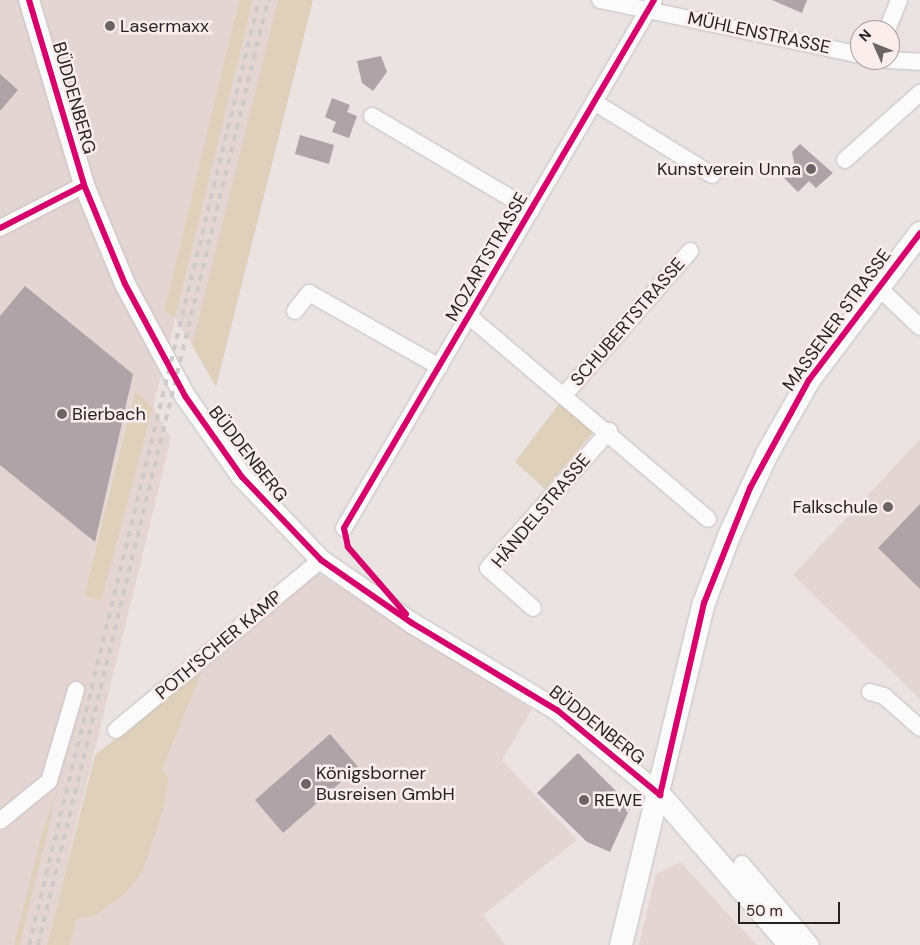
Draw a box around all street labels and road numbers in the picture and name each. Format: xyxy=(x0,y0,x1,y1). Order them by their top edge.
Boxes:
street label: MÜHLENSTRASSE xyxy=(686,7,832,59)
street label: BÜDDENBERG xyxy=(48,40,100,156)
street label: MOZARTSTRASSE xyxy=(441,189,533,325)
street label: MASSENER STRASSE xyxy=(778,245,896,395)
street label: SCHUBERTSTRASSE xyxy=(566,253,690,391)
street label: BÜDDENBERG xyxy=(204,402,292,506)
street label: HÄNDELSTRASSE xyxy=(487,450,595,572)
street label: POTH'SCHER KAMP xyxy=(151,586,287,704)
street label: BÜDDENBERG xyxy=(545,681,649,769)

